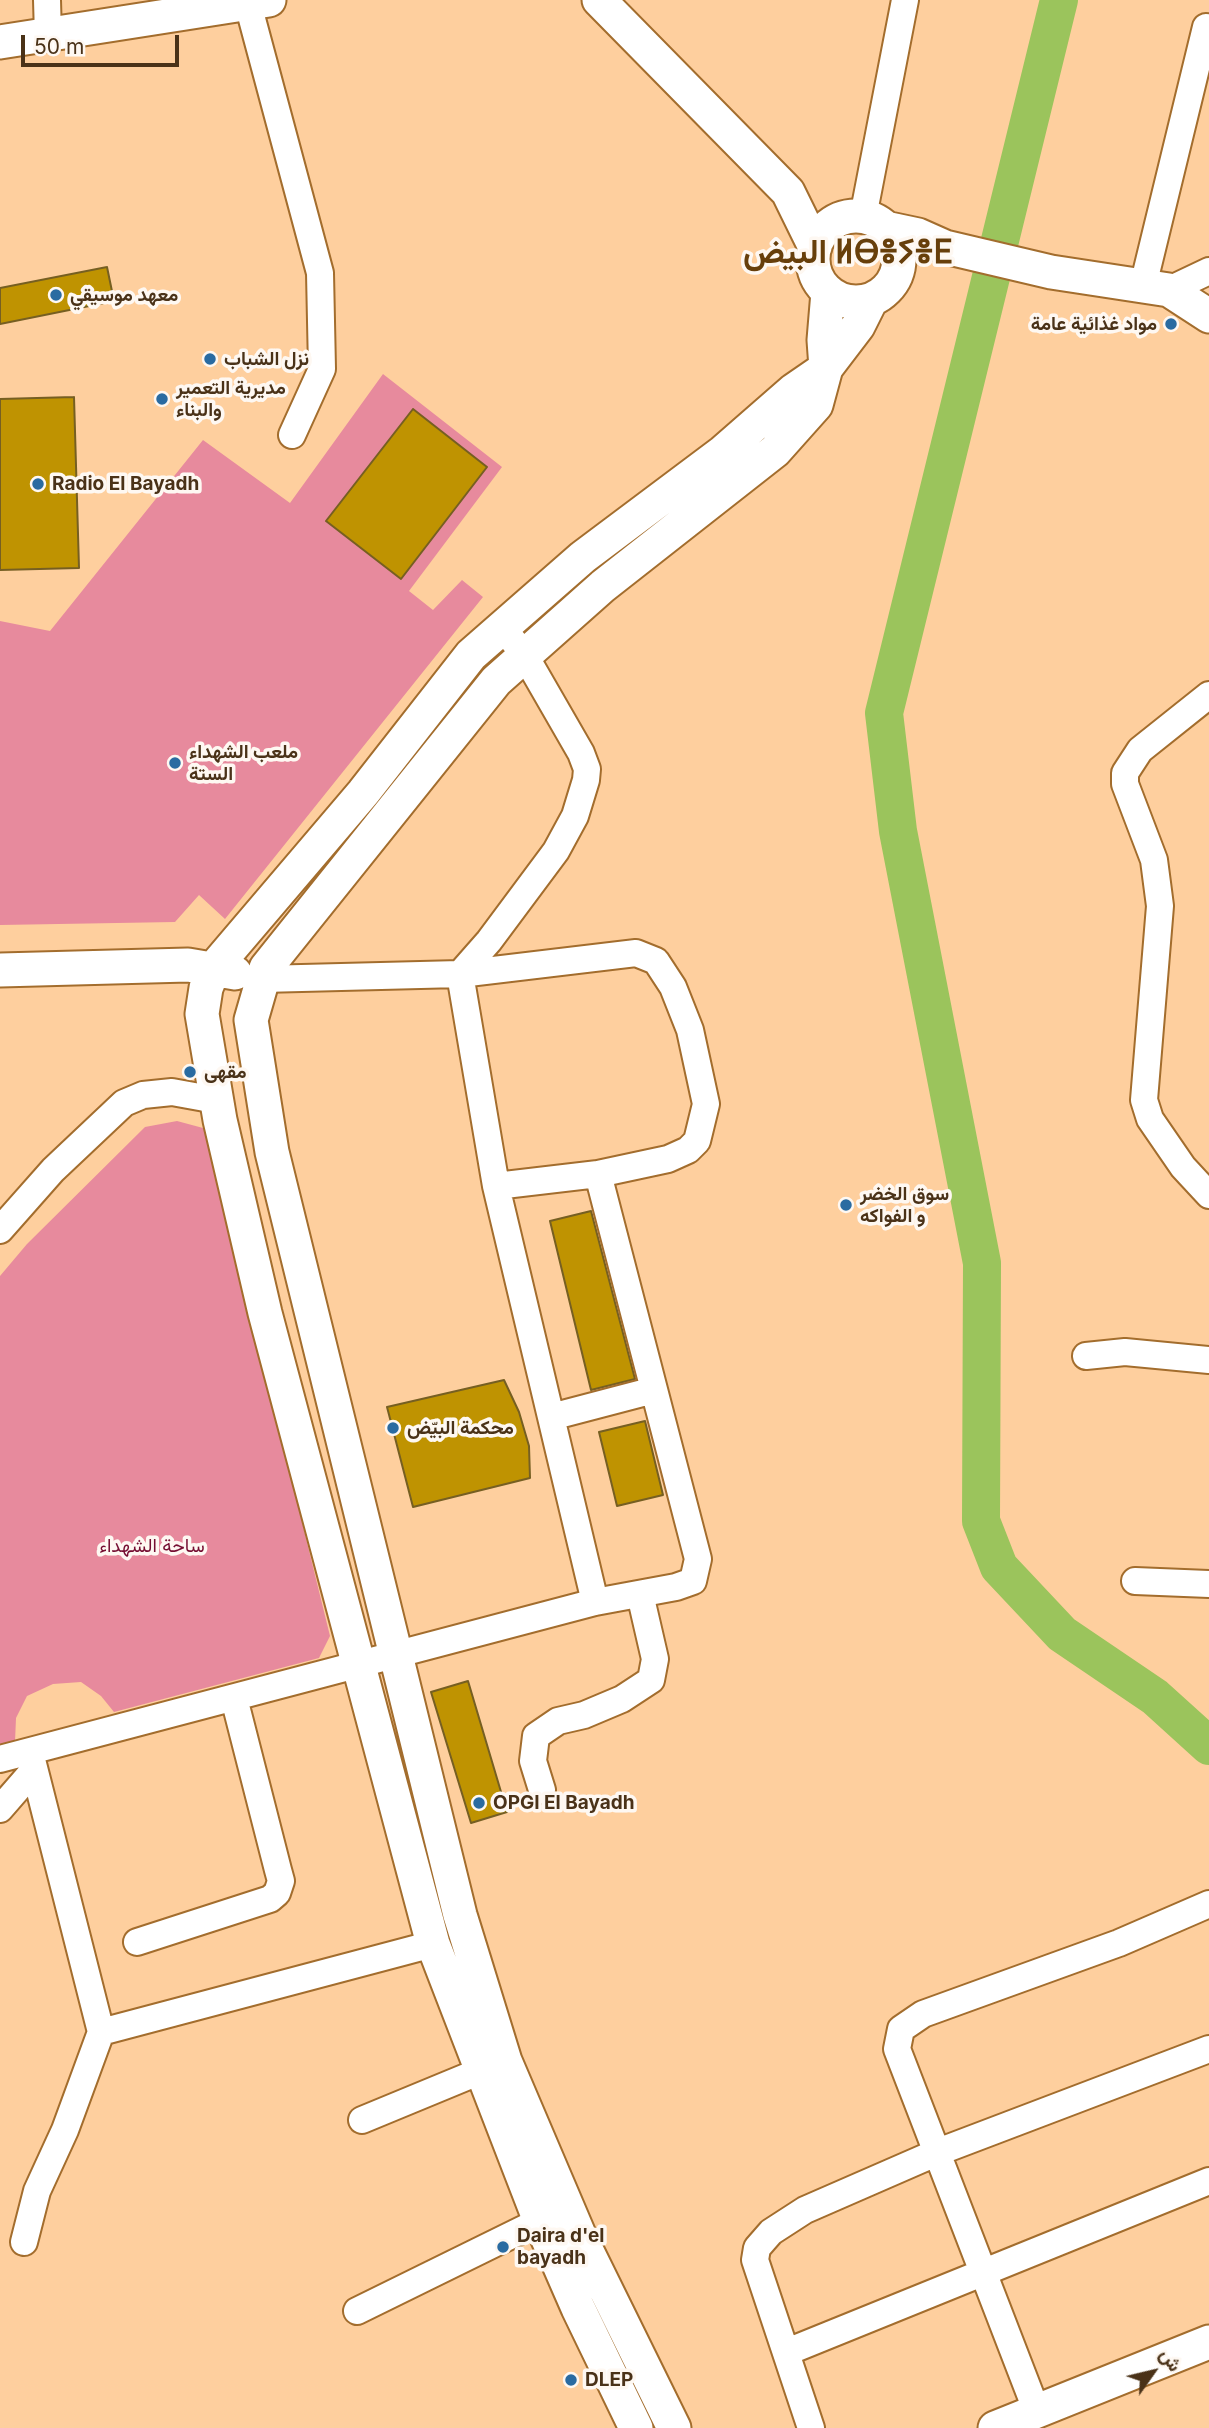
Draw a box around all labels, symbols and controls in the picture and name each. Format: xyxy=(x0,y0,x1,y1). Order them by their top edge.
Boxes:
scale bar xyxy=(24,21,182,65)
text: 50 m xyxy=(34,34,84,59)
district label: البيض ⵍⴱⴻⵢⴻⴹ xyxy=(743,233,953,273)
place label: معهد موسيقي xyxy=(70,284,178,306)
marker: معهد موسيقي xyxy=(48,287,64,303)
place label: مواد غذائية عامة xyxy=(1031,313,1157,335)
marker: مواد غذائية عامة xyxy=(1163,316,1179,332)
place label: نزل الشباب xyxy=(224,348,309,370)
marker: نزل الشباب xyxy=(202,351,218,367)
place label: مديرية التعمير والبناء xyxy=(176,377,286,421)
marker: مديرية التعمير والبناء xyxy=(154,391,170,407)
place label: Radio El Bayadh xyxy=(52,473,199,495)
marker: Radio El Bayadh xyxy=(30,476,46,492)
place label: ملعب الشهداء الستة xyxy=(189,741,298,785)
marker: ملعب الشهداء الستة xyxy=(167,755,183,771)
place label: مقهى xyxy=(204,1061,246,1083)
marker: مقهى xyxy=(182,1064,198,1080)
place label: سوق الخضر و الفواكه xyxy=(860,1183,949,1227)
marker: سوق الخضر و الفواكه xyxy=(838,1197,854,1213)
place label: محكمة البيّض xyxy=(407,1417,514,1439)
marker: محكمة البيّض xyxy=(385,1420,401,1436)
park label: ساحة الشهداء xyxy=(99,1535,205,1557)
place label: OPGI El Bayadh xyxy=(493,1792,635,1814)
marker: OPGI El Bayadh xyxy=(471,1795,487,1811)
place label: Daira d'el bayadh xyxy=(517,2225,604,2269)
marker: Daira d'el bayadh xyxy=(495,2239,511,2255)
north arrow xyxy=(1118,2337,1188,2407)
text: ش xyxy=(1155,2344,1187,2376)
place label: DLEP xyxy=(585,2369,633,2391)
marker: DLEP xyxy=(563,2372,579,2388)

